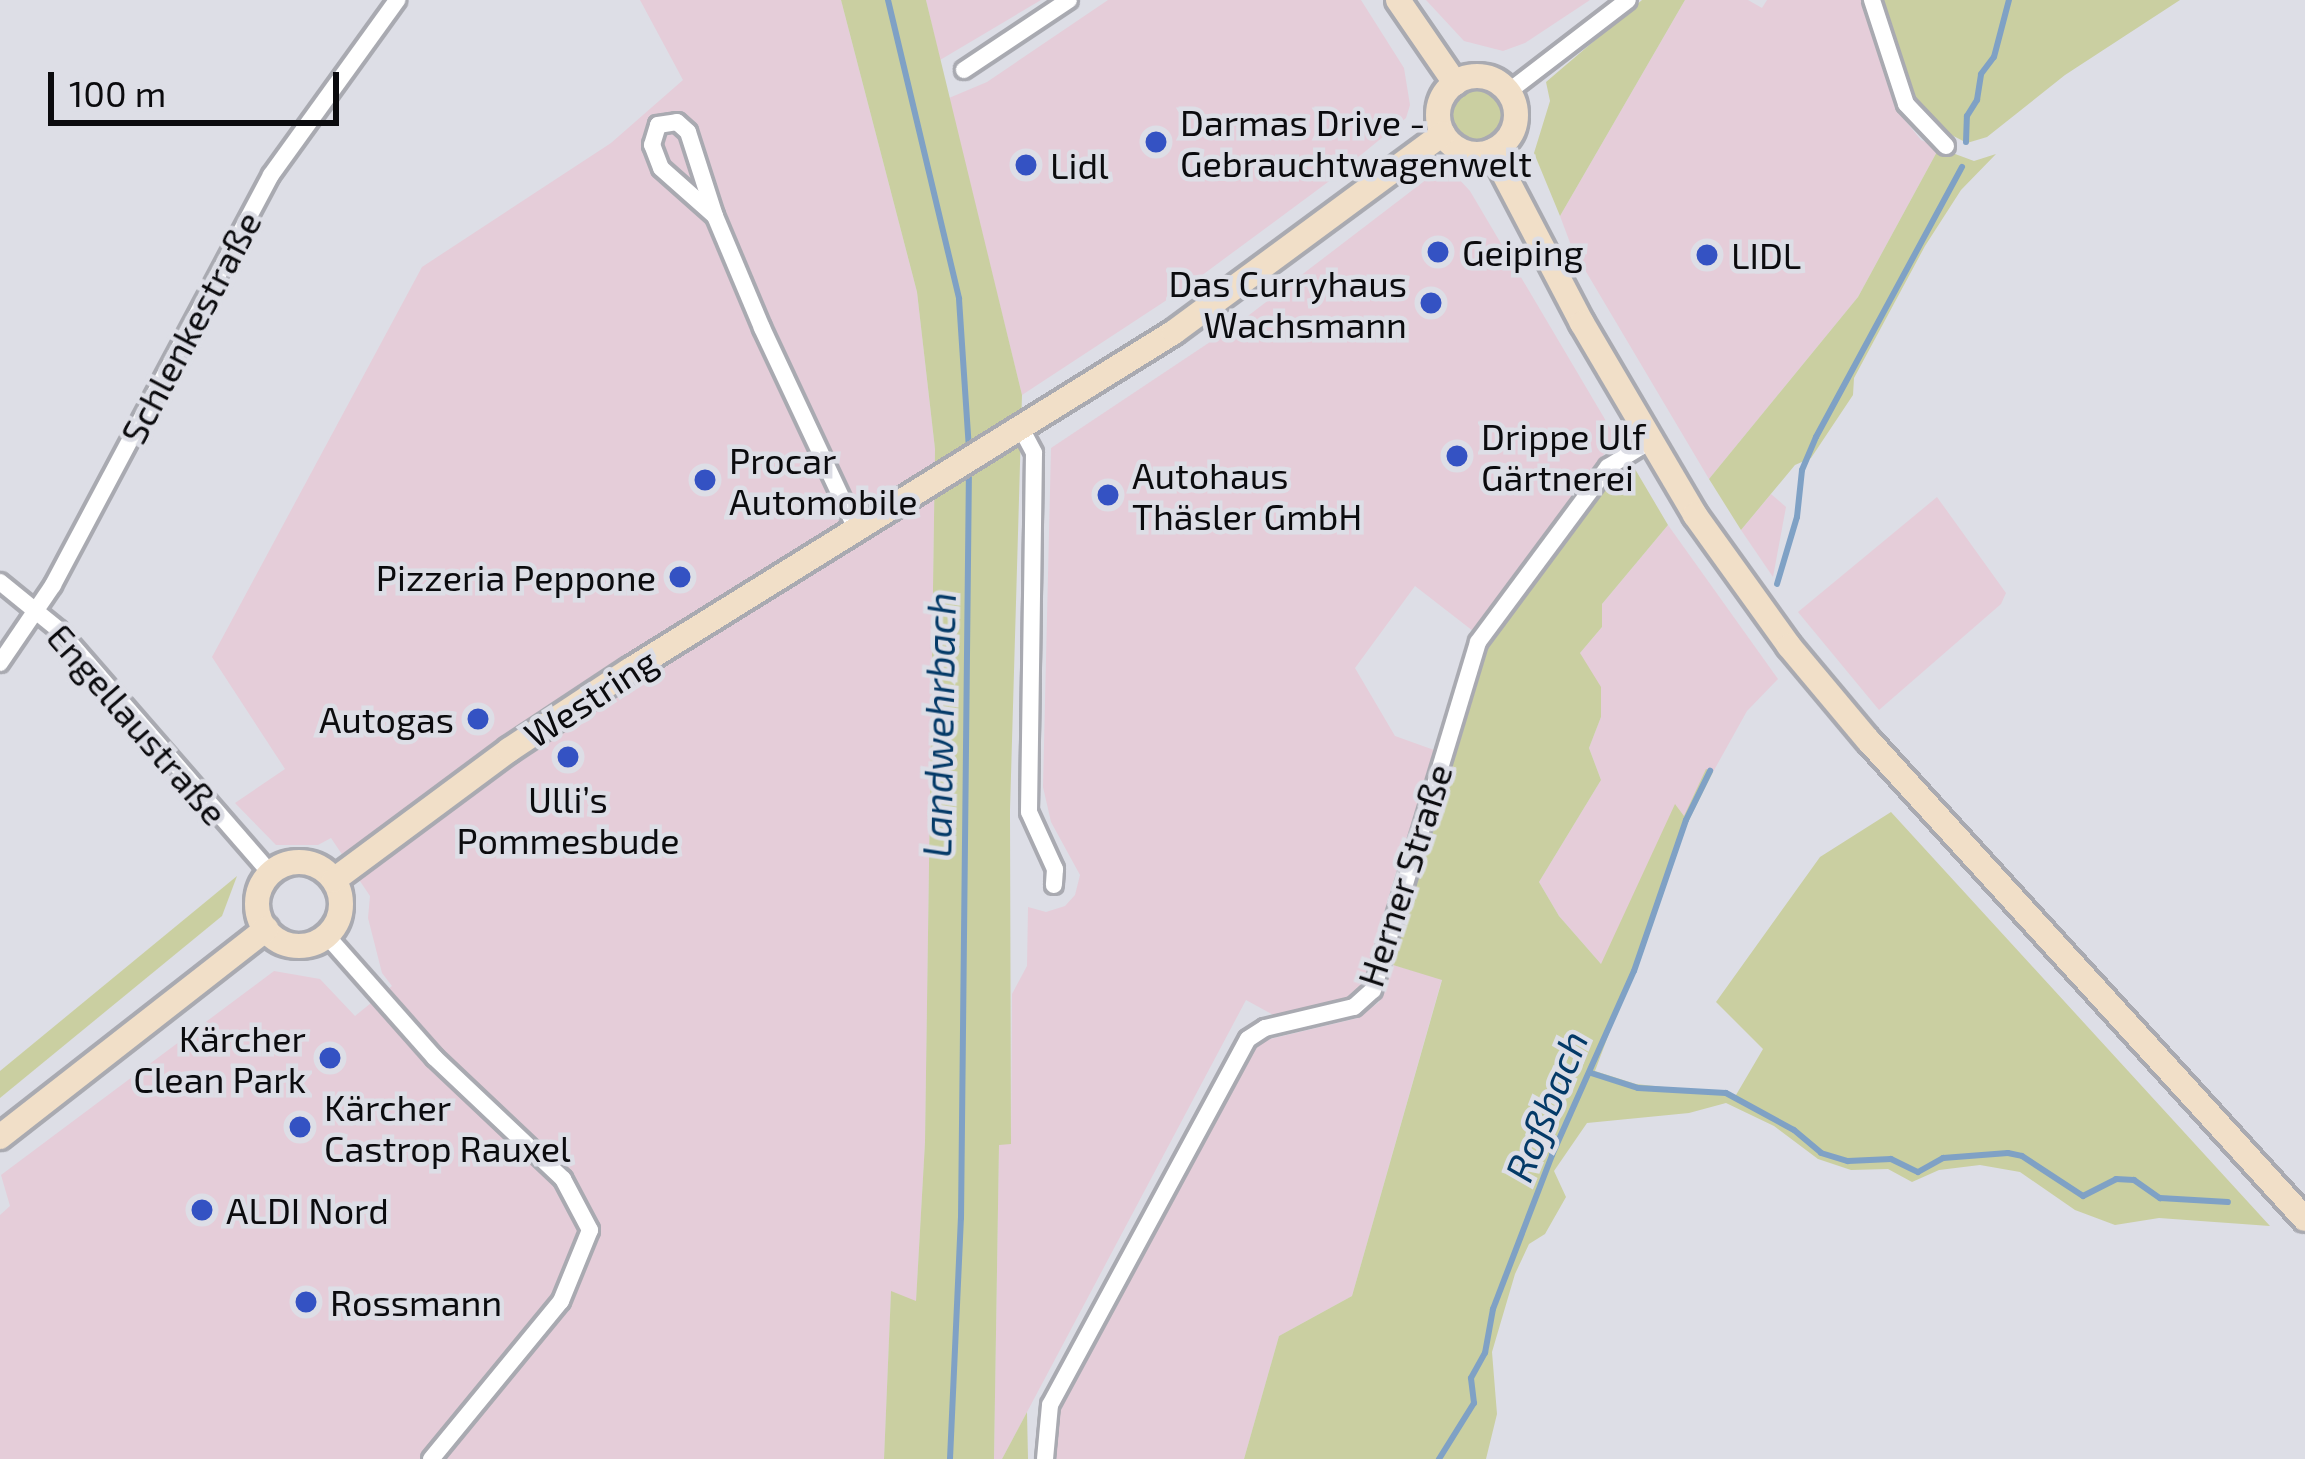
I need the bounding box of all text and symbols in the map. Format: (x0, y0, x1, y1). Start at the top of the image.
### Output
scale bar (54, 48, 345, 122)
text: 100 m (69, 71, 166, 114)
place label: Darmas Drive - Gebrauchtwagenwelt (1180, 99, 1532, 184)
marker: Darmas Drive - Gebrauchtwagenwelt (1143, 129, 1169, 155)
place label: Lidl (1050, 143, 1109, 187)
marker: Lidl (1013, 152, 1039, 178)
street label: Schlenkestraße (111, 204, 269, 450)
place label: Geiping (1462, 230, 1584, 274)
place label: LIDL (1731, 233, 1801, 277)
marker: Geiping (1425, 239, 1451, 265)
marker: LIDL (1694, 242, 1720, 268)
place label: Das Curryhaus Wachsmann (1169, 260, 1407, 345)
marker: Das Curryhaus Wachsmann (1418, 290, 1444, 316)
place label: Drippe Ulf Gärtnerei (1481, 413, 1646, 498)
place label: Procar Automobile (729, 437, 918, 522)
marker: Drippe Ulf Gärtnerei (1444, 443, 1470, 469)
place label: Autohaus Thäsler GmbH (1132, 452, 1363, 537)
marker: Procar Automobile (692, 467, 718, 493)
marker: Autohaus Thäsler GmbH (1095, 482, 1121, 508)
place label: Pizzeria Peppone (376, 555, 656, 599)
marker: Pizzeria Peppone (667, 564, 693, 590)
water label: Landwehrbach (913, 592, 965, 858)
street label: Engellaustraße (39, 615, 237, 833)
street label: Westring (516, 638, 664, 756)
place label: Autogas (319, 697, 454, 741)
marker: Autogas (465, 706, 491, 732)
marker: Ulli’s Pommesbude (555, 744, 581, 770)
street label: Herner Straße (1348, 758, 1460, 992)
place label: Ulli’s Pommesbude (456, 776, 680, 861)
place label: Kärcher Clean Park (133, 1015, 306, 1100)
water label: Roßbach (1495, 1024, 1597, 1188)
marker: Kärcher Clean Park (317, 1045, 343, 1071)
place label: Kärcher Castrop Rauxel (324, 1084, 571, 1169)
marker: Kärcher Castrop Rauxel (287, 1114, 313, 1140)
place label: ALDI Nord (226, 1188, 389, 1232)
marker: ALDI Nord (189, 1197, 215, 1223)
place label: Rossmann (330, 1280, 502, 1324)
marker: Rossmann (293, 1289, 319, 1315)

